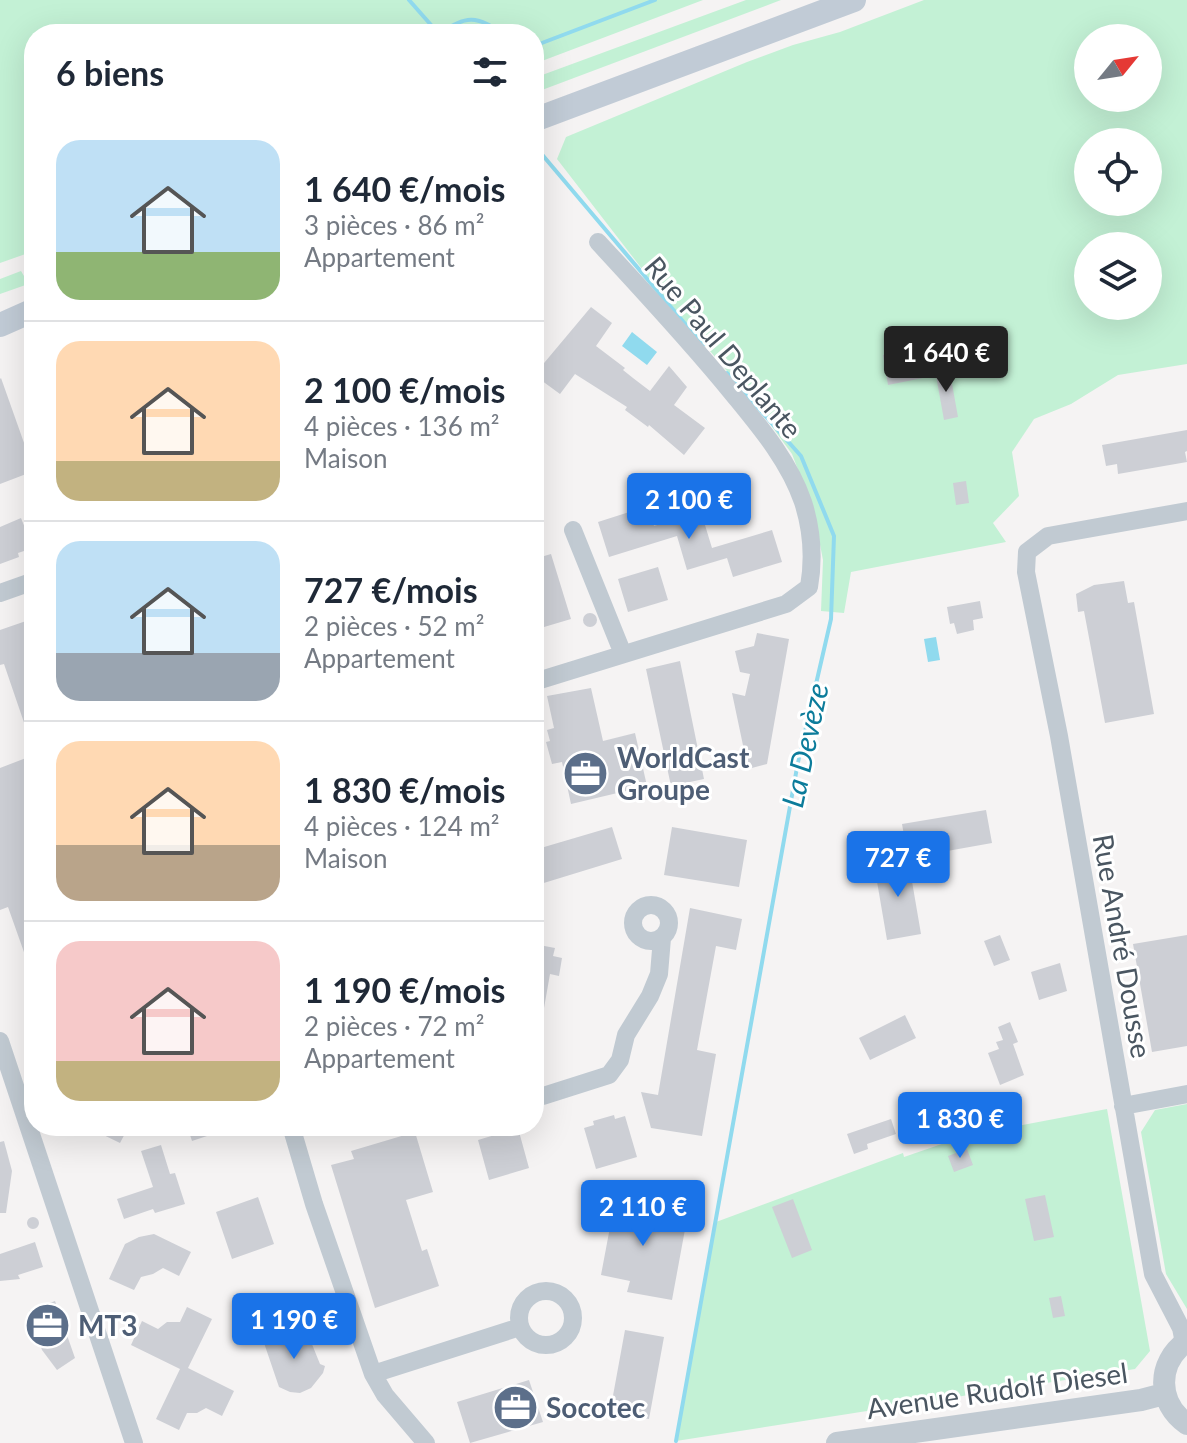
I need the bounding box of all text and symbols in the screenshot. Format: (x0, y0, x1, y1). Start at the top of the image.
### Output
north arrow (1074, 24, 1162, 112)
map controls (1074, 24, 1162, 320)
icon: filters (468, 50, 512, 94)
text: 6 biens (56, 52, 164, 93)
button: locate (1074, 128, 1162, 216)
text: 1 640 €/mois (304, 168, 506, 209)
icon: home (120, 172, 216, 268)
text: 3 pièces · 86 m² (304, 209, 484, 241)
button: layers (1074, 232, 1162, 320)
text: Appartement (304, 241, 455, 273)
street label: Rue Paul Deplante (638, 249, 810, 445)
pin: 1 640 € (872, 326, 1020, 394)
text: 1 640 € (902, 336, 990, 368)
text: 2 100 €/mois (304, 369, 506, 410)
icon: home (120, 373, 216, 469)
text: 4 pièces · 136 m² (304, 410, 499, 442)
text: Maison (304, 442, 387, 474)
pin: 2 100 € (615, 473, 763, 541)
text: 2 100 € (645, 483, 733, 515)
text: 727 €/mois (304, 569, 478, 610)
icon: home (120, 573, 216, 669)
text: 2 pièces · 52 m² (304, 610, 484, 642)
text: Appartement (304, 642, 455, 674)
water label: La Devèze (773, 679, 835, 811)
place label: WorldCast Groupe (617, 740, 750, 806)
office icon: WorldCast Groupe (562, 749, 610, 797)
text: 1 830 €/mois (304, 769, 506, 810)
icon: home (120, 773, 216, 869)
text: 4 pièces · 124 m² (304, 810, 499, 842)
pin: 727 € (842, 831, 954, 899)
street label: Rue André Dousse (1087, 831, 1159, 1061)
text: 727 € (865, 841, 931, 873)
text: Maison (304, 842, 387, 874)
text: 1 190 €/mois (304, 969, 506, 1010)
icon: home (120, 973, 216, 1069)
text: 2 pièces · 72 m² (304, 1010, 484, 1042)
text: Appartement (304, 1042, 455, 1074)
pin: 1 830 € (886, 1092, 1034, 1160)
text: 1 830 € (916, 1102, 1004, 1134)
pin: 2 110 € (569, 1180, 717, 1248)
text: 2 110 € (599, 1190, 687, 1222)
pin: 1 190 € (220, 1293, 368, 1361)
office icon: MT3 (23, 1301, 71, 1349)
text: 1 190 € (250, 1303, 338, 1335)
place label: MT3 (78, 1308, 138, 1342)
street label: Avenue Rudolf Diesel (864, 1355, 1130, 1425)
office icon: Socotec (491, 1383, 539, 1431)
place label: Socotec (546, 1390, 646, 1424)

